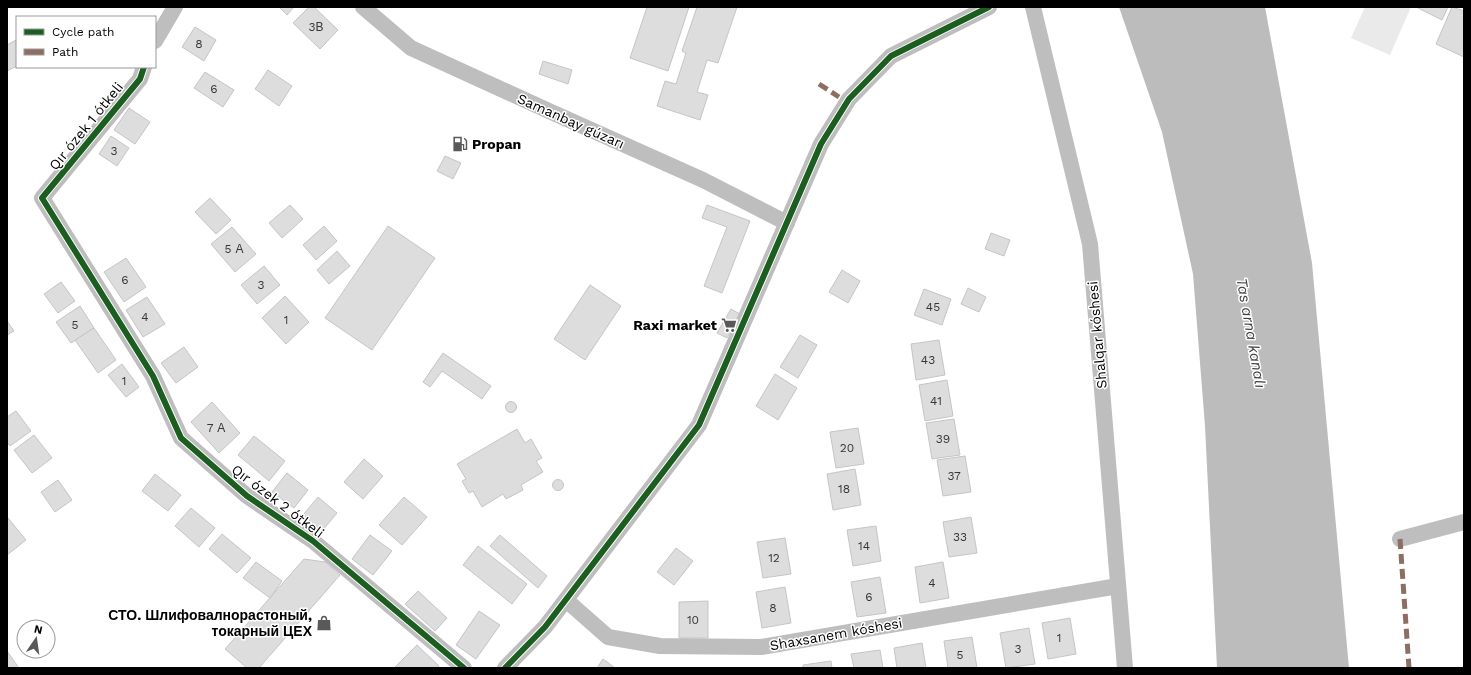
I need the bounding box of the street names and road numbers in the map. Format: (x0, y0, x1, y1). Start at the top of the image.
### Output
street label: Qır ózek 1 ótkeli (46, 79, 126, 173)
street label: Samanbay gúzarı (515, 90, 627, 152)
street label: Shalqar kóshesi (1084, 280, 1110, 390)
street label: Qır ózek 2 ótkeli (229, 461, 327, 541)
street label: Shaxsanem kóshesi (768, 614, 904, 654)

